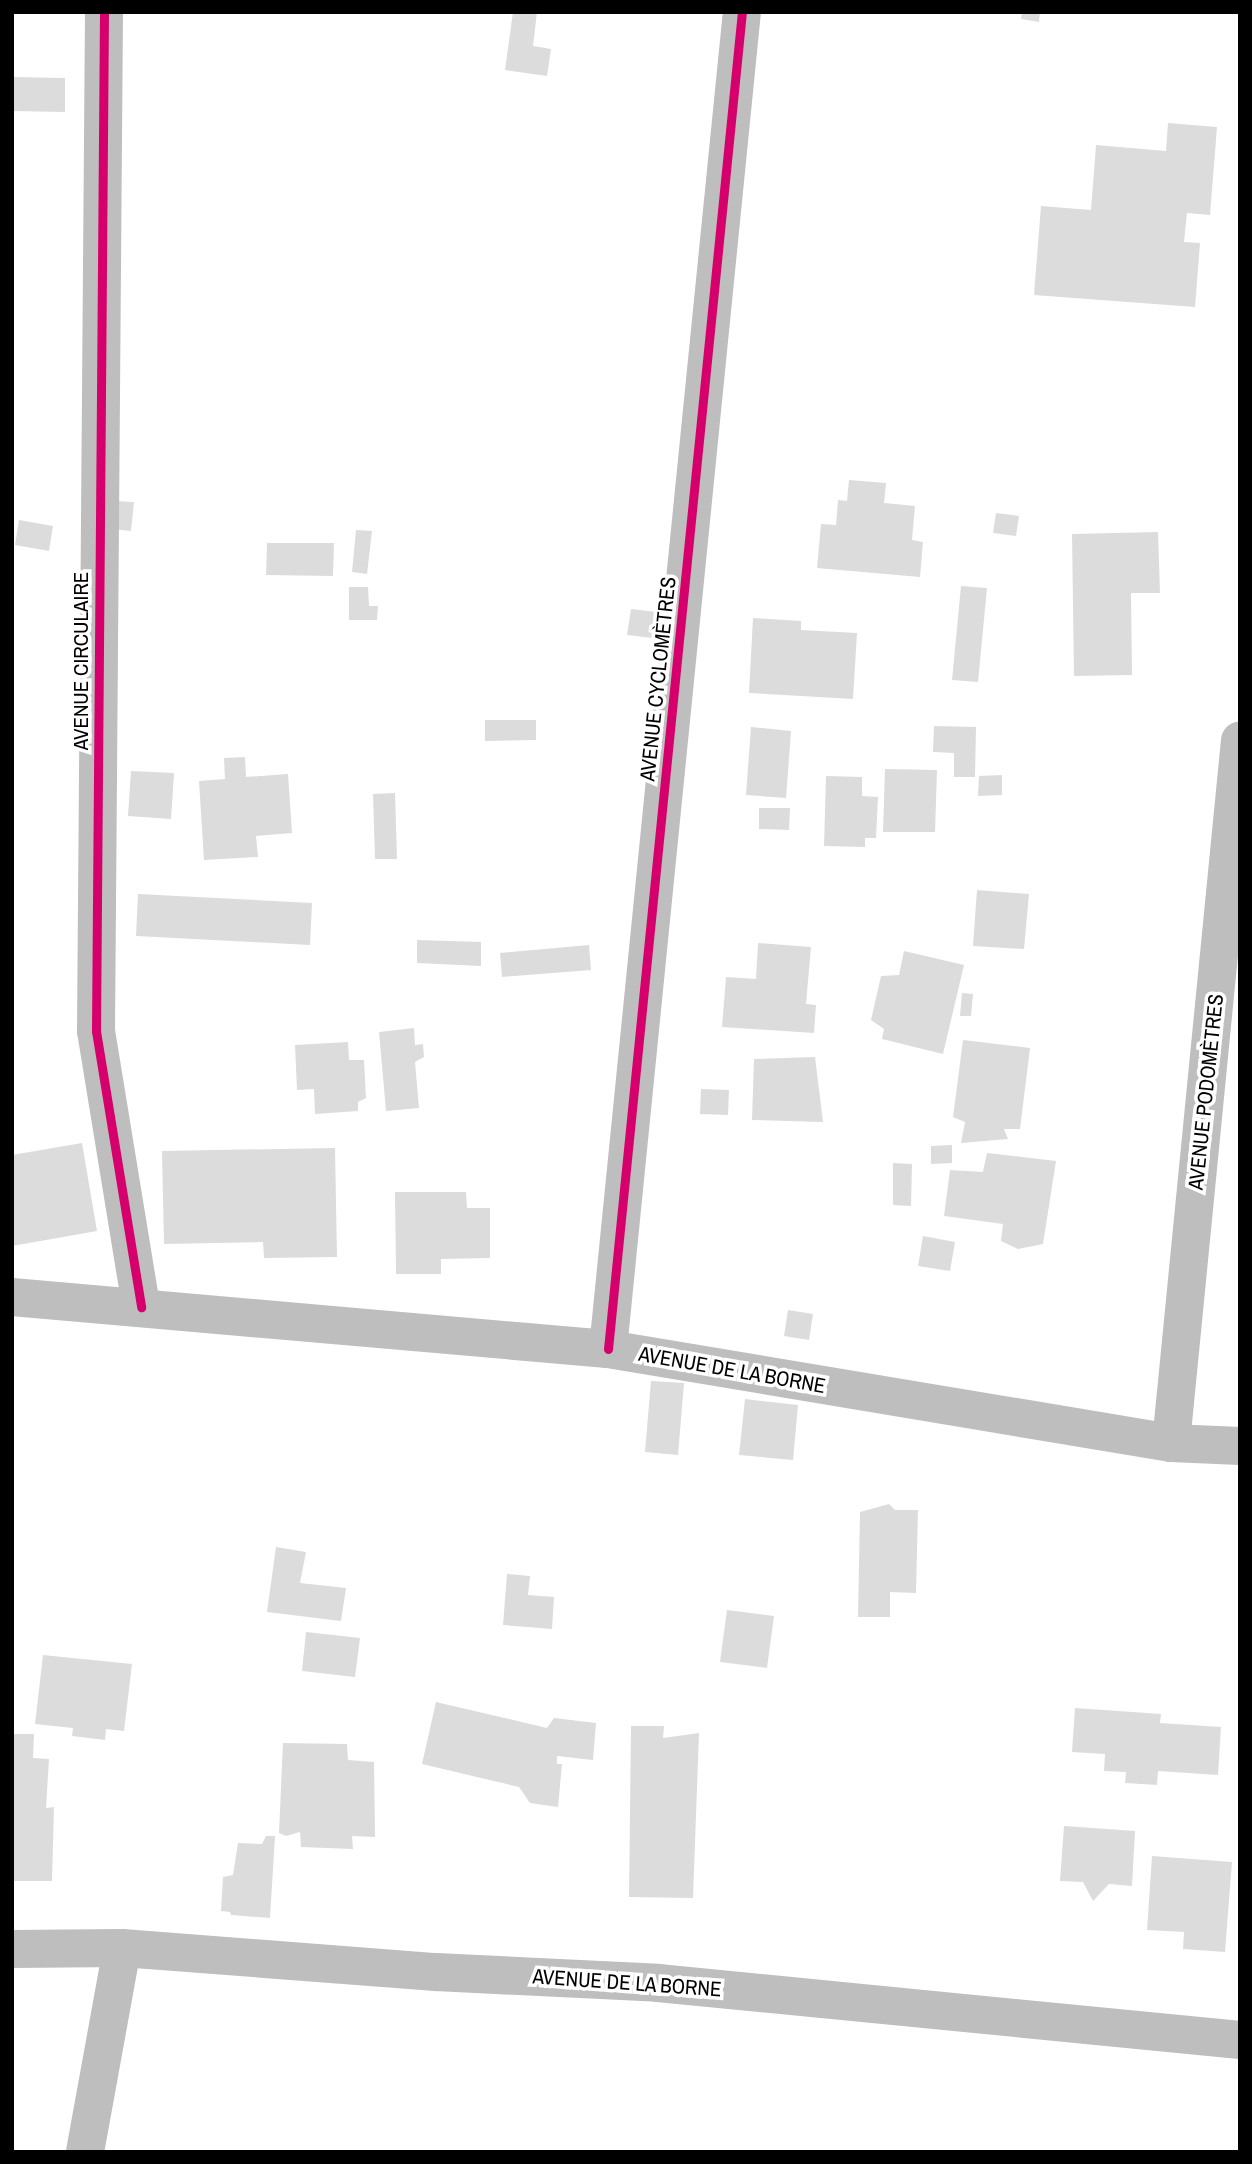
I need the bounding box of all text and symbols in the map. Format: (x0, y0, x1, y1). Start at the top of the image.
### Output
street label: AVENUE CIRCULAIRE (68, 572, 94, 750)
street label: AVENUE CYCLOMÈTRES (635, 576, 681, 782)
street label: AVENUE PODOMÈTRES (1183, 993, 1229, 1191)
street label: AVENUE DE LA BORNE (636, 1341, 828, 1399)
street label: AVENUE DE LA BORNE (531, 1964, 723, 2002)

